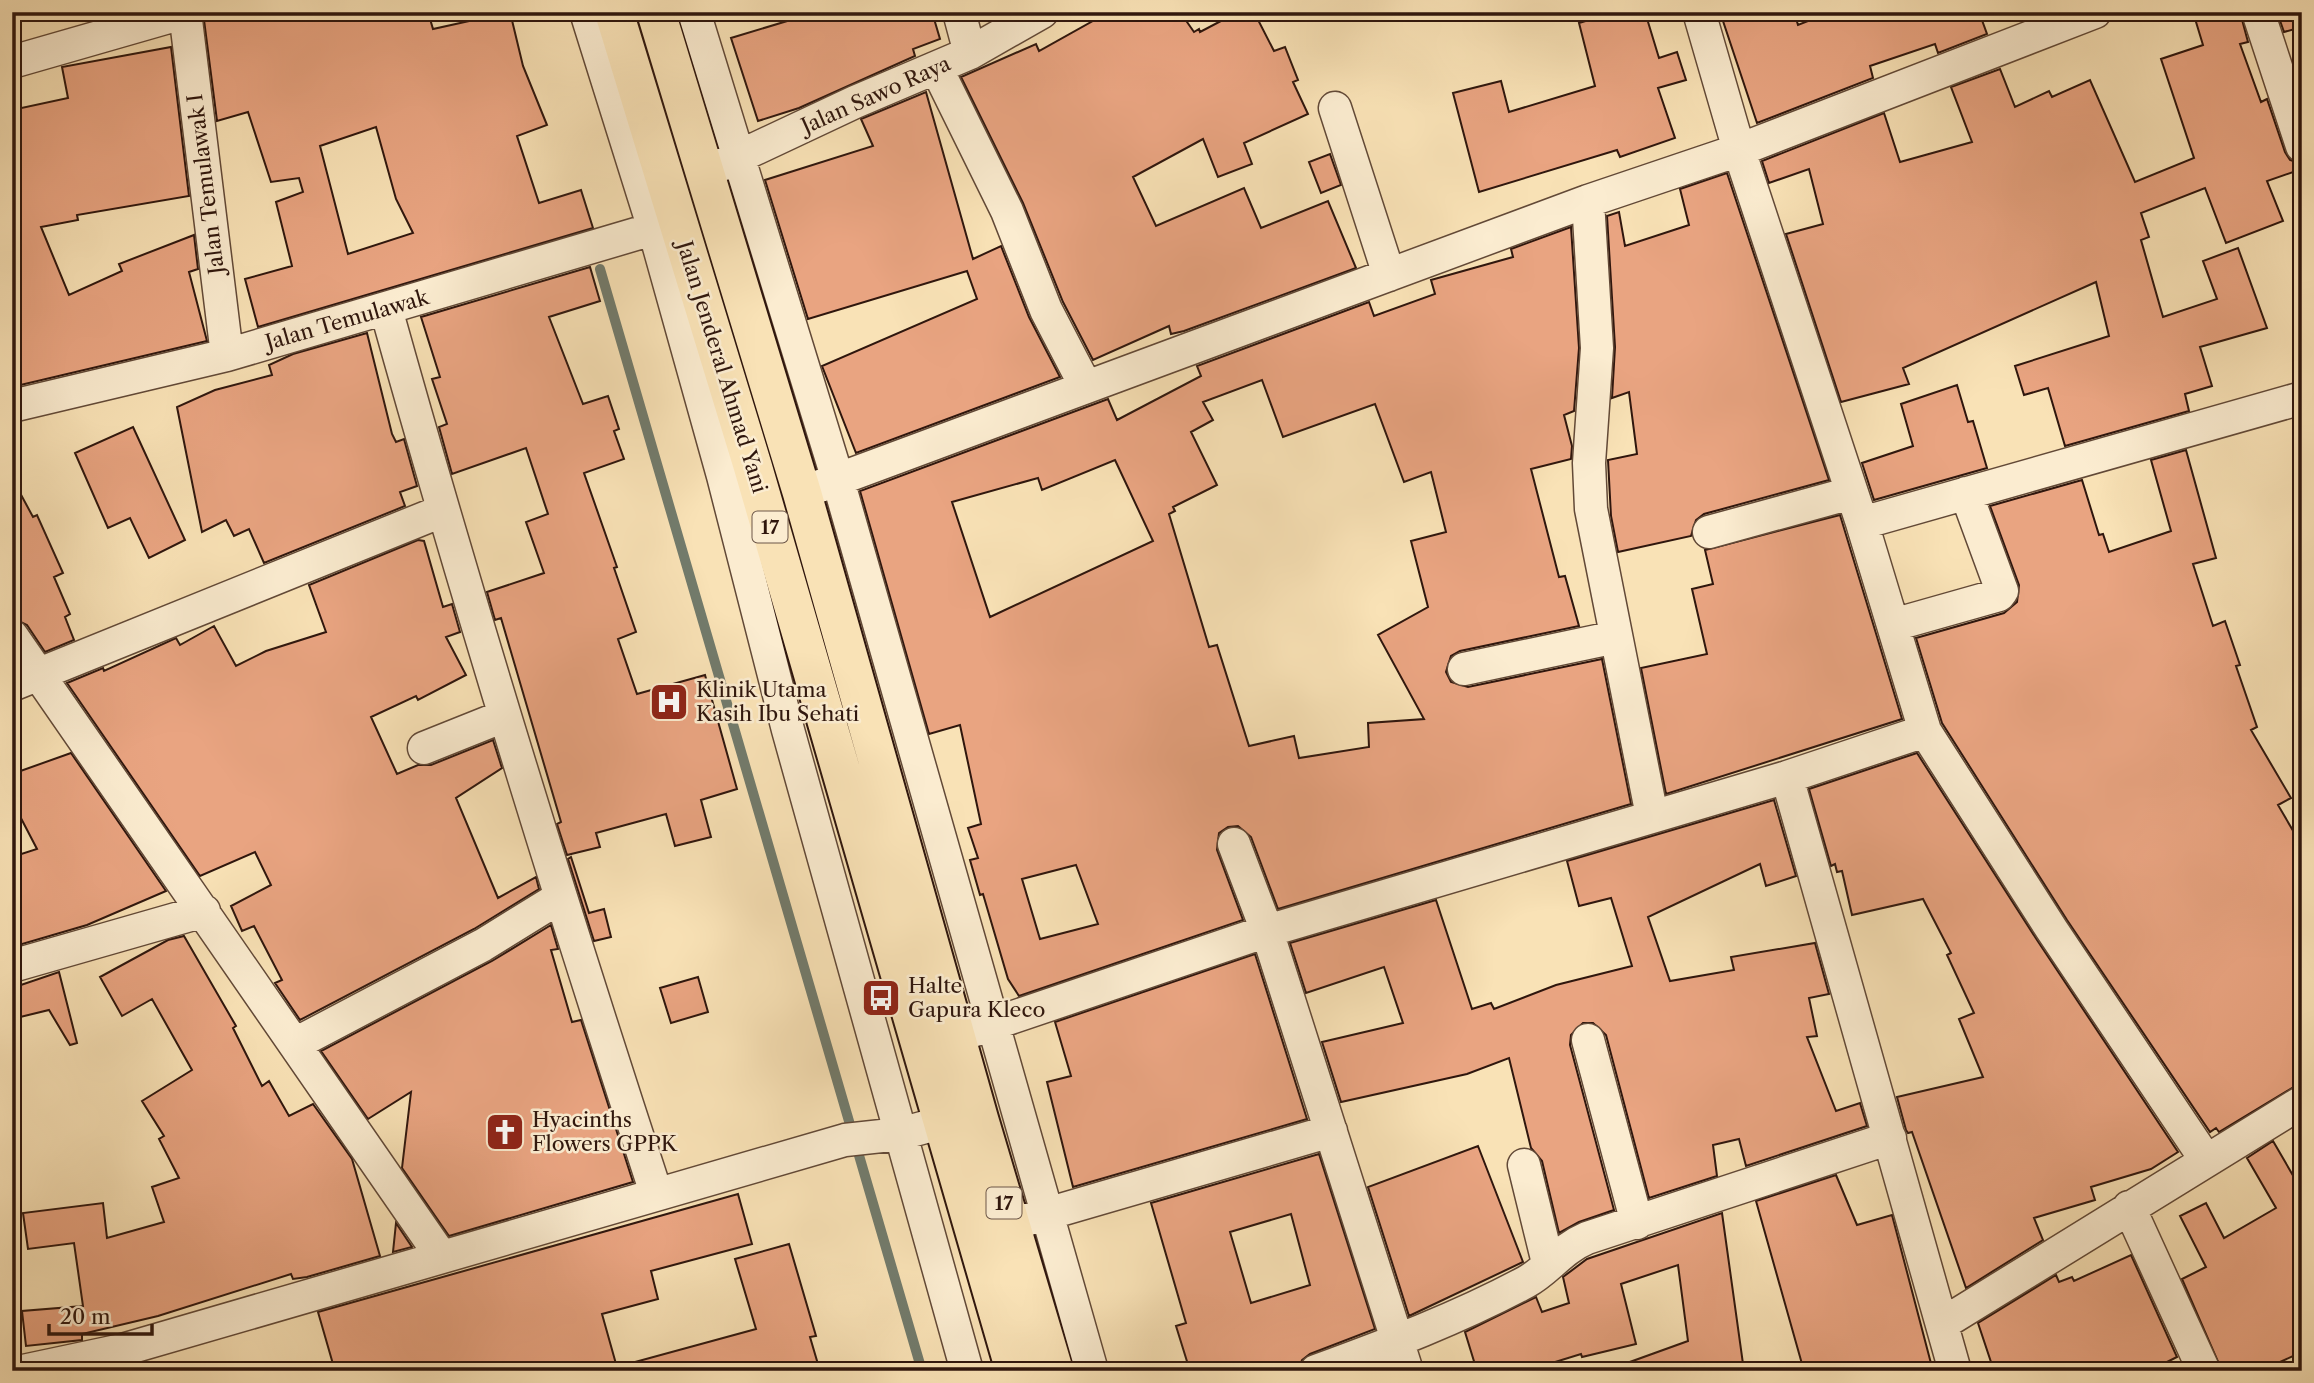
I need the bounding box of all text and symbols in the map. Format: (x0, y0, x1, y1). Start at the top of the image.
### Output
street label: Jalan Sawo Raya (795, 50, 955, 140)
street label: Jalan Temulawak I (182, 92, 229, 279)
street label: Jalan Jenderal Ahmad Yani (671, 235, 773, 496)
street label: Jalan Temulawak (260, 284, 432, 356)
road number: 17 (752, 512, 788, 542)
place label: Klinik Utama Kasih Ibu Sehati (696, 677, 859, 726)
hospital icon: Klinik Utama Kasih Ibu Sehati (648, 681, 690, 723)
place label: Halte Gapura Kleco (908, 973, 1045, 1022)
bus stop icon: Halte Gapura Kleco (860, 977, 902, 1019)
place label: Hyacinths Flowers GPPK (532, 1107, 678, 1156)
church icon: Hyacinths Flowers GPPK (484, 1111, 526, 1153)
road number: 17 (986, 1188, 1021, 1218)
scale bar (49, 1292, 152, 1336)
text: 20 m (60, 1304, 111, 1329)

